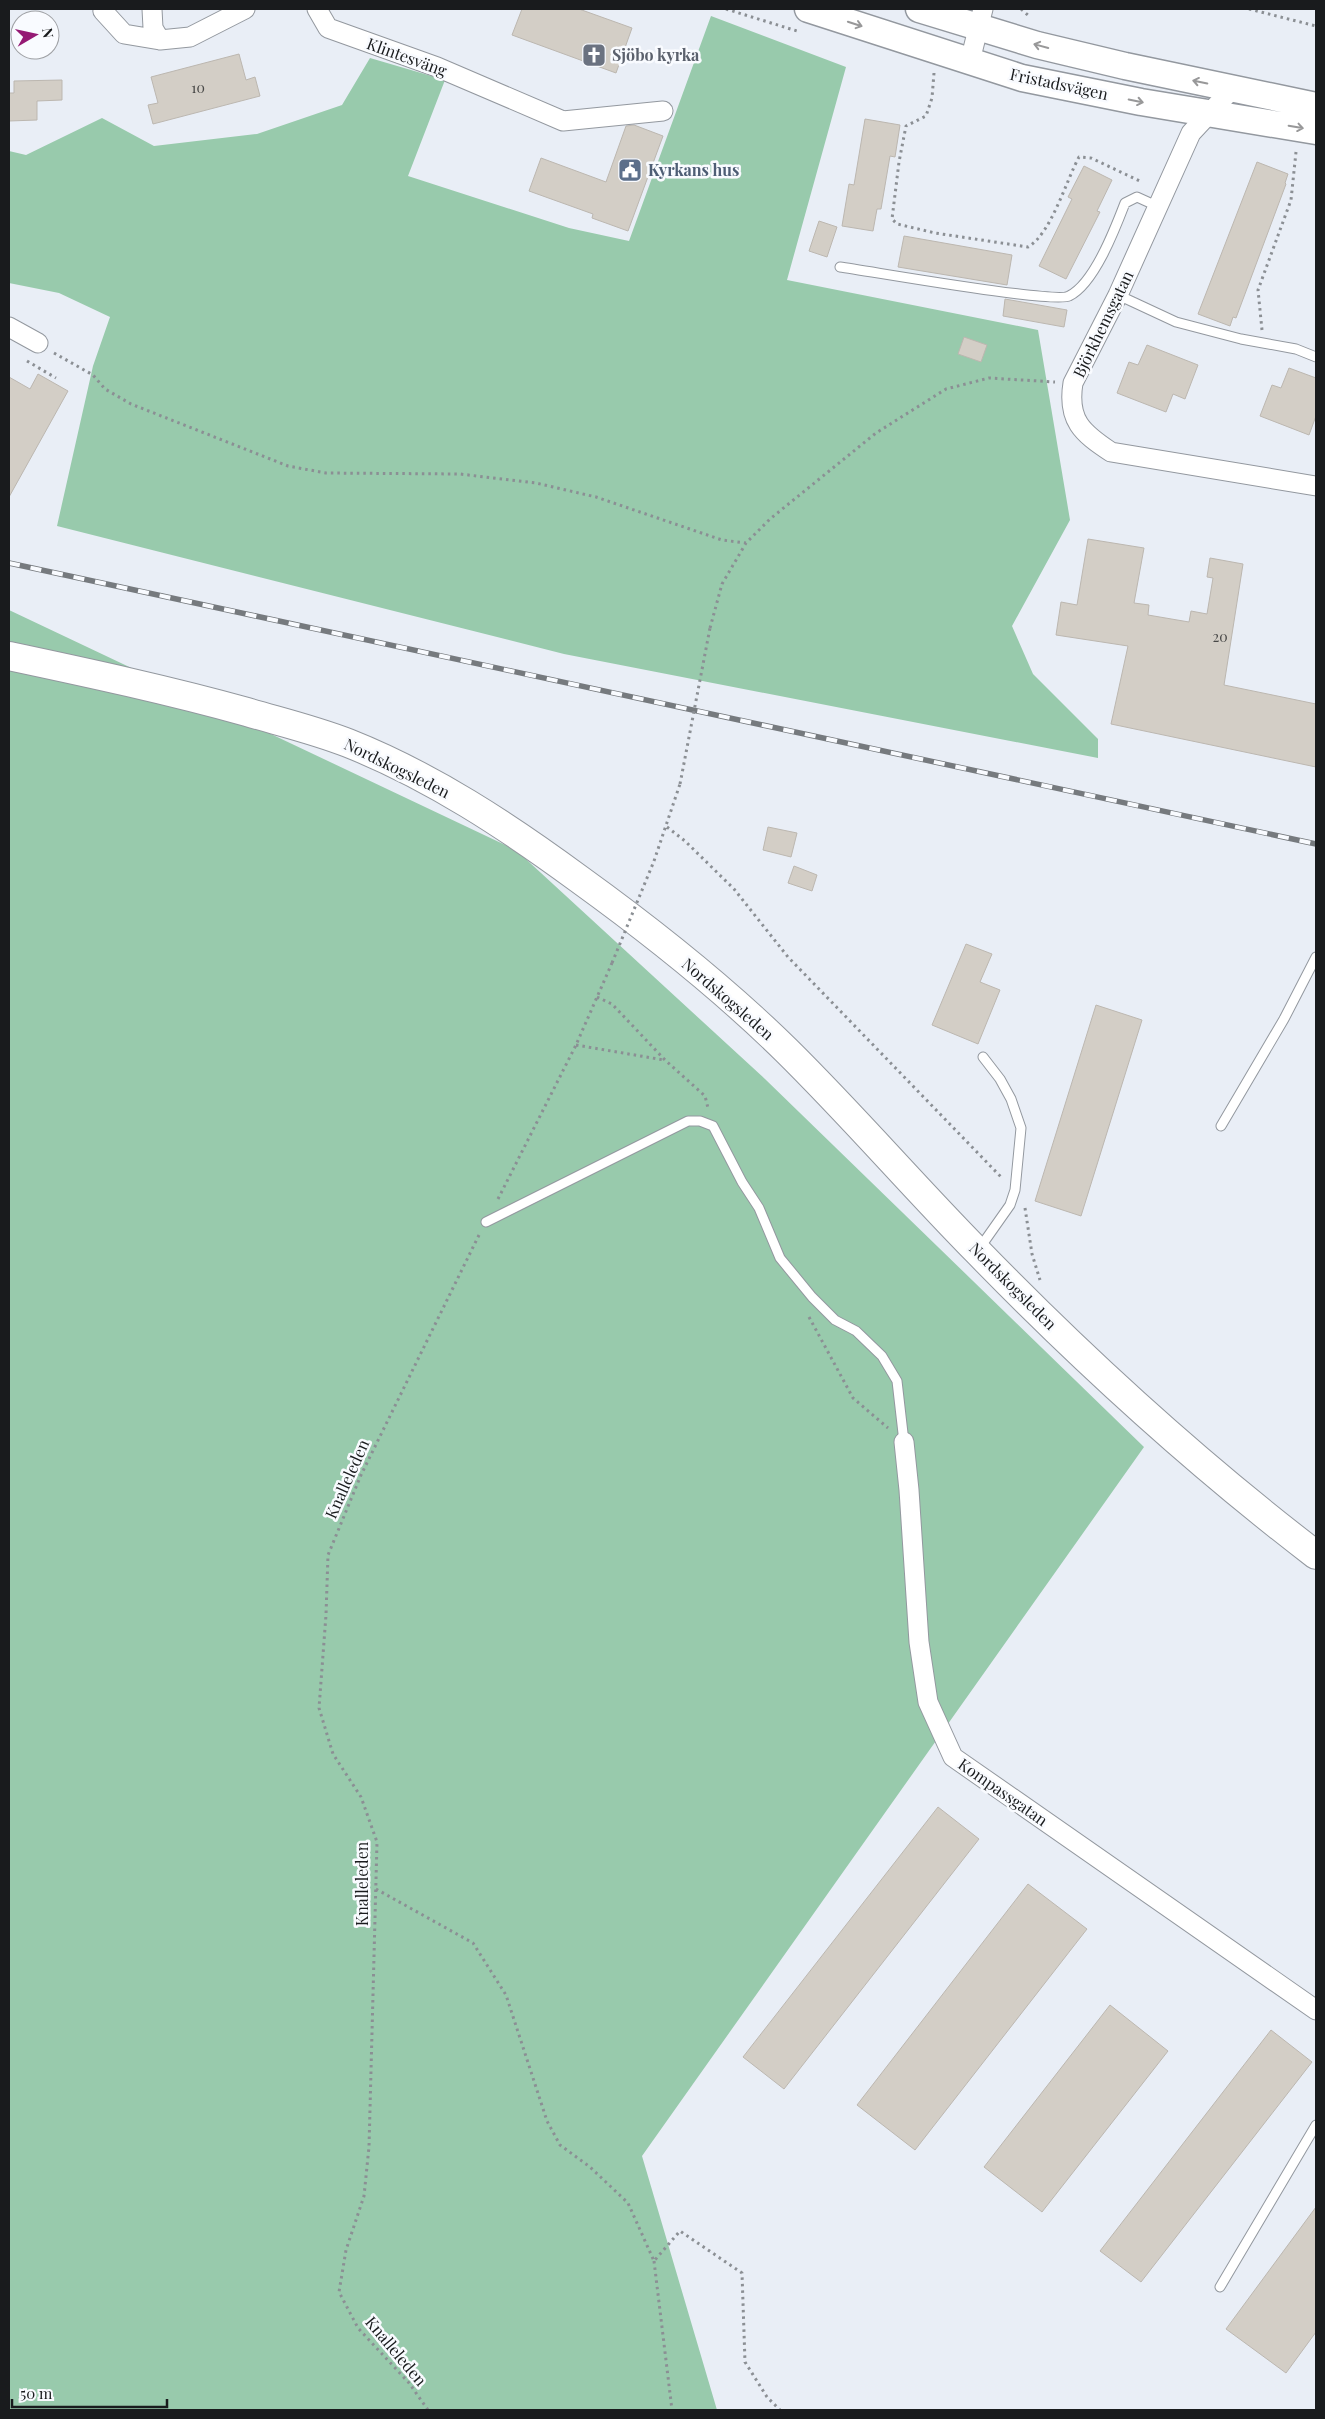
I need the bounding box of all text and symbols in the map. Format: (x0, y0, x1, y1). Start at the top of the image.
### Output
north arrow (10, 10, 60, 60)
one-way arrow (846, 19, 862, 29)
text: N (38, 26, 59, 39)
street label: Klintesväng (364, 32, 451, 81)
one-way arrow (1034, 41, 1050, 50)
church icon: Sjöbo kyrka (581, 42, 607, 68)
place label: Sjöbo kyrka (612, 44, 700, 65)
street label: Fristadsvägen (1008, 63, 1111, 104)
one-way arrow (1192, 77, 1208, 87)
house number: 10 (191, 78, 205, 97)
one-way arrow (1127, 97, 1143, 106)
one-way arrow (1288, 123, 1304, 133)
public building icon: Kyrkans hus (617, 157, 643, 183)
place label: Kyrkans hus (648, 159, 739, 180)
street label: Björkhemsgatan (1068, 266, 1138, 381)
house number: 20 (1212, 627, 1228, 646)
street label: Nordskogsleden (341, 733, 454, 802)
street label: Nordskogsleden (678, 953, 779, 1045)
street label: Nordskogsleden (965, 1238, 1062, 1334)
street label: Knalleleden (320, 1436, 374, 1522)
street label: Kompassgatan (954, 1753, 1052, 1830)
street label: Knalleleden (351, 1841, 372, 1926)
street label: Knalleleden (361, 2312, 432, 2390)
scale bar (12, 2376, 168, 2408)
text: 50 m (20, 2383, 53, 2403)

